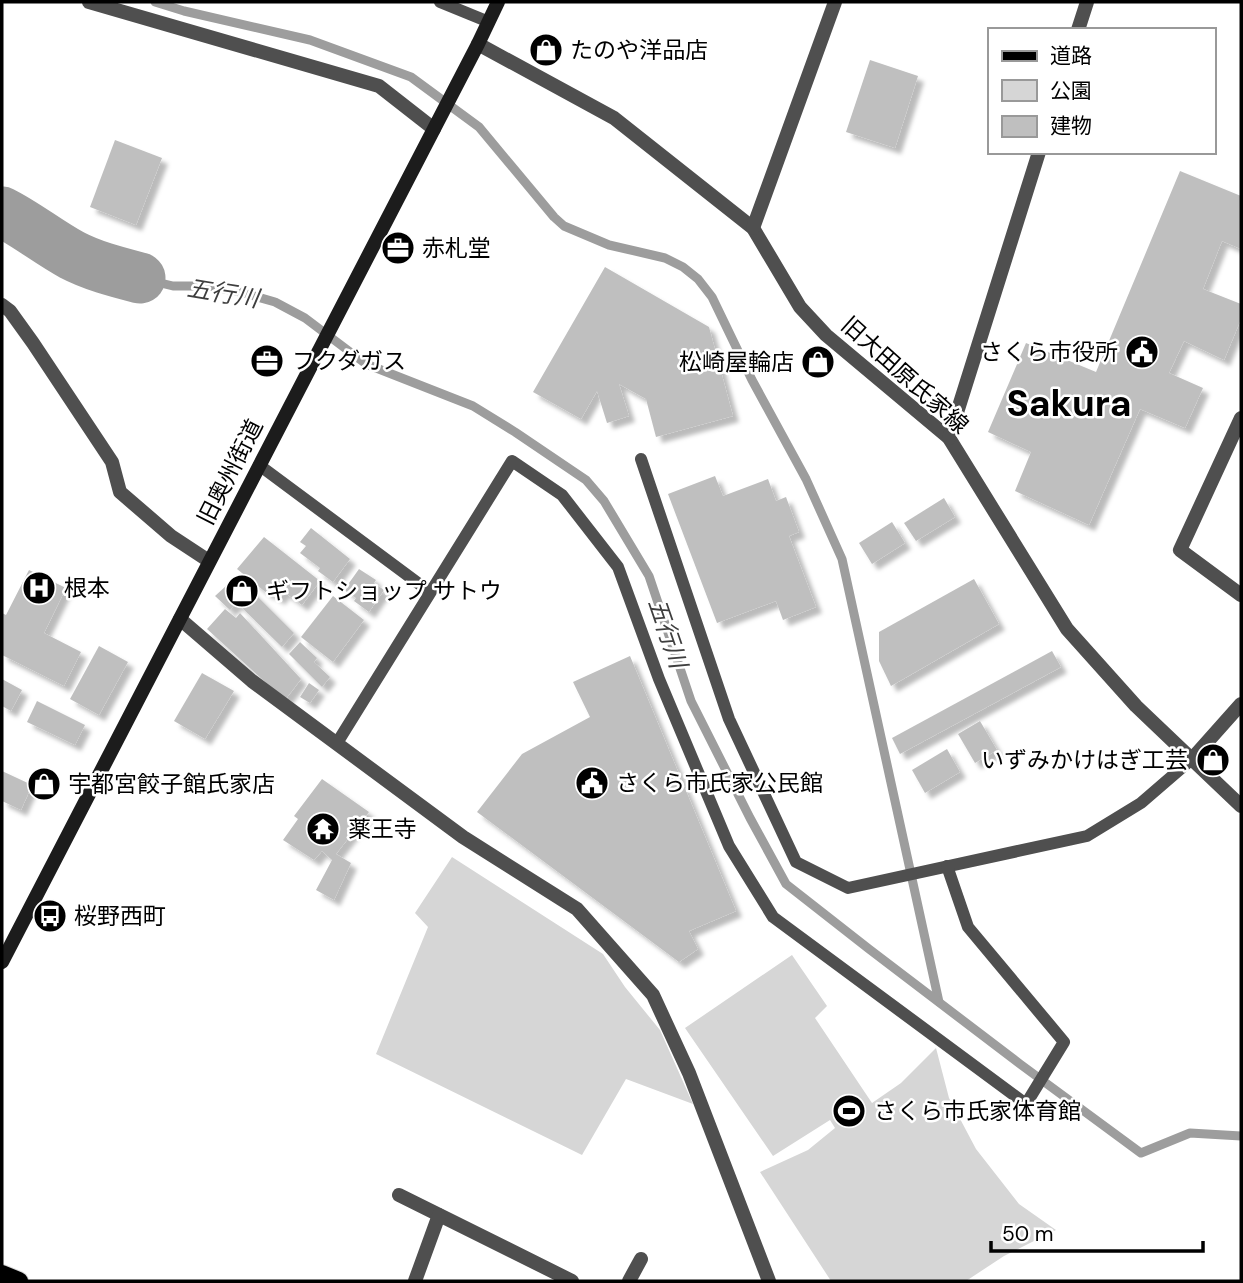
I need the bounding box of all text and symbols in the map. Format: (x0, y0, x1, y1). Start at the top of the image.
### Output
legend (988, 28, 1215, 154)
shop icon: たのや洋品店 (527, 31, 565, 69)
place label: たのや洋品店 (570, 35, 708, 65)
text: 道路 (1050, 42, 1092, 70)
text: 公園 (1050, 77, 1092, 105)
text: 建物 (1050, 112, 1092, 140)
office icon: 赤札堂 (379, 229, 417, 267)
place label: 赤札堂 (422, 233, 491, 263)
water label: 五行川 (185, 272, 264, 314)
street label: 旧大田原氏家線 (835, 310, 975, 440)
public building icon: さくら市役所 (1123, 333, 1161, 371)
place label: さくら市役所 (980, 337, 1118, 367)
office icon: フクダガス (248, 342, 286, 380)
shop icon: 松崎屋輪店 (799, 343, 837, 381)
place label: フクダガス (292, 346, 406, 376)
place label: 松崎屋輪店 (679, 347, 794, 377)
district label: Sakura (1006, 379, 1132, 427)
street label: 旧奥州街道 (191, 414, 269, 530)
hospital icon: 根本 (20, 569, 58, 607)
shop icon: ギフトショップ サトウ (223, 572, 261, 610)
place label: 根本 (64, 573, 110, 603)
place label: ギフトショップ サトウ (266, 576, 502, 606)
water label: 五行川 (642, 594, 695, 675)
shop icon: いずみかけはぎ工芸 (1194, 741, 1232, 779)
place label: いずみかけはぎ工芸 (981, 745, 1188, 775)
public building icon: さくら市氏家公民館 (573, 764, 611, 802)
shop icon: 宇都宮餃子館氏家店 (25, 765, 63, 803)
place label: さくら市氏家公民館 (616, 768, 823, 798)
place label: 宇都宮餃子館氏家店 (68, 769, 275, 799)
temple icon: 薬王寺 (304, 810, 342, 848)
place label: 薬王寺 (348, 814, 417, 844)
bus stop icon: 桜野西町 (31, 897, 69, 935)
place label: 桜野西町 (74, 901, 166, 931)
sports icon: さくら市氏家体育館 (830, 1092, 868, 1130)
place label: さくら市氏家体育館 (874, 1096, 1081, 1126)
scale bar (991, 1210, 1203, 1254)
text: 50 m (1002, 1220, 1053, 1248)

